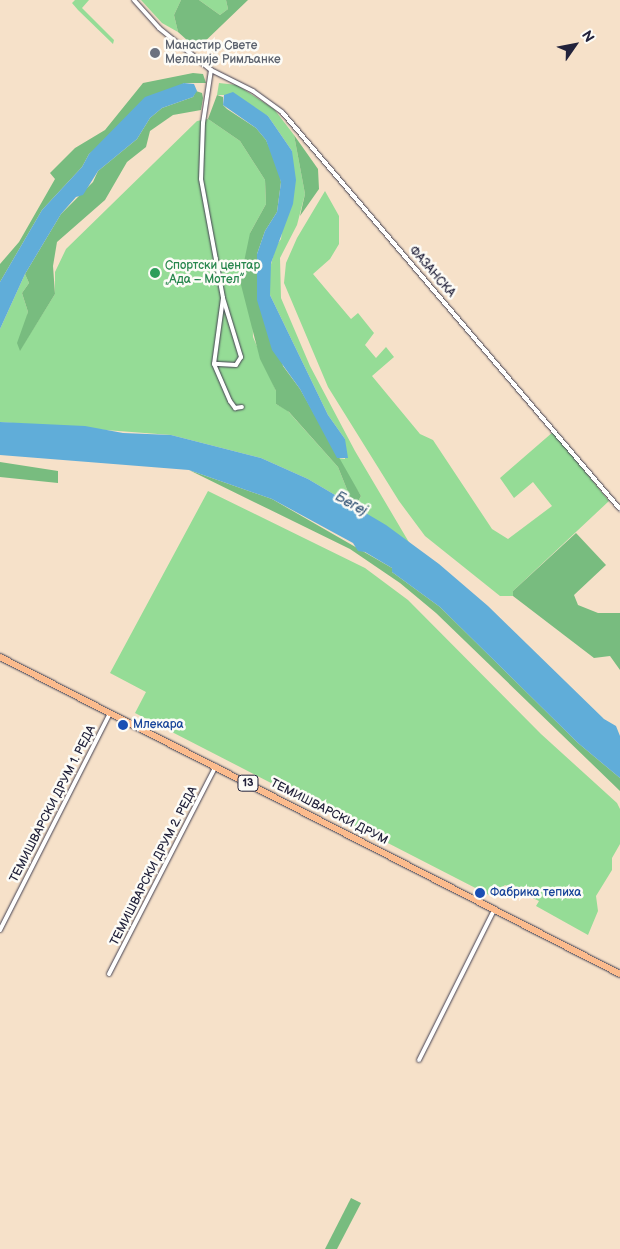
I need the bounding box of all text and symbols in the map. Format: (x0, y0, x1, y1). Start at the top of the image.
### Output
north arrow (550, 20, 600, 70)
text: N (578, 28, 598, 46)
place label: Манастир Свете Меланије Римљанке (165, 39, 281, 67)
marker: Манастир Свете Меланије Римљанке (149, 47, 161, 59)
street label: ФАЗАНСКА (406, 244, 458, 300)
place label: Спортски центар „Ада – Мотел” (165, 259, 260, 287)
marker: Спортски центар „Ада – Мотел” (149, 267, 161, 279)
water label: Бегеј (332, 489, 370, 519)
place label: Млекара (133, 718, 184, 732)
marker: Млекара (117, 719, 129, 731)
street label: ТЕМИШВАРСКИ ДРУМ 1. РЕДА (7, 723, 99, 885)
road number: 13 (237, 774, 259, 791)
street label: ТЕМИШВАРСКИ ДРУМ (268, 776, 390, 848)
street label: ТЕМИШВАРСКИ ДРУМ 2. РЕДА (107, 784, 201, 948)
place label: Фабрика тепиха (490, 886, 581, 900)
marker: Фабрика тепиха (474, 887, 486, 899)

